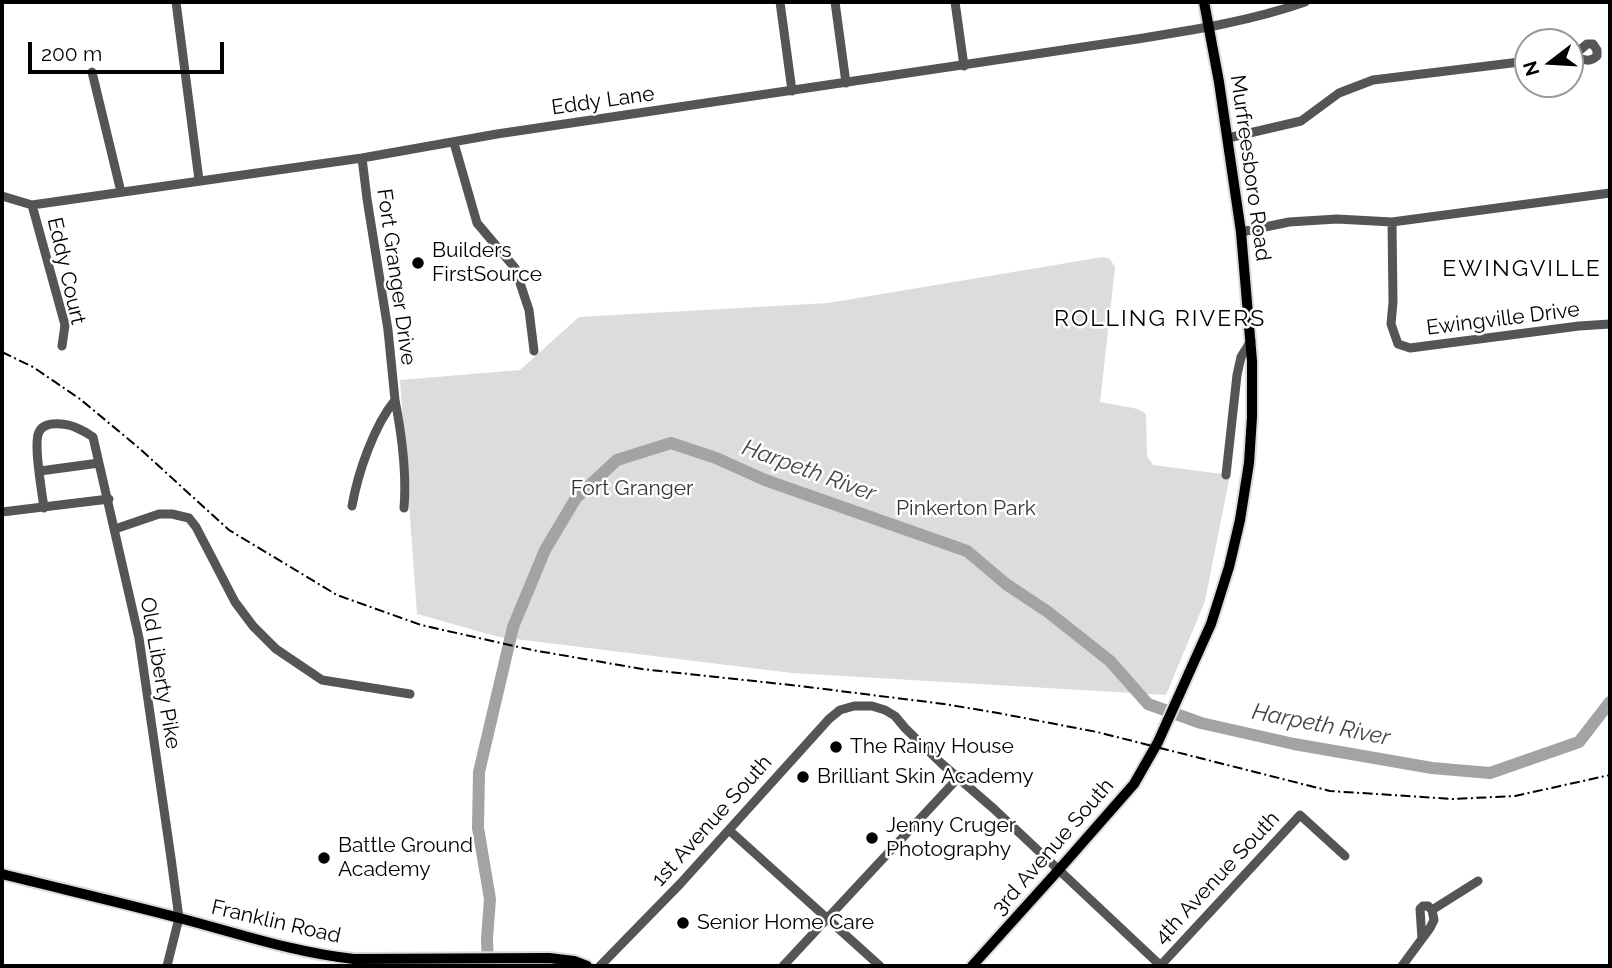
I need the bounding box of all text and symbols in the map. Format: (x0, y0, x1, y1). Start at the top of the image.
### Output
scale bar (32, 28, 228, 72)
north arrow (1514, 28, 1584, 98)
text: 200 m (41, 41, 102, 66)
text: N (1518, 58, 1543, 79)
street label: Murfreesboro Road (1224, 73, 1276, 263)
street label: Eddy Lane (550, 81, 656, 121)
street label: Fort Granger Drive (371, 187, 421, 367)
street label: Eddy Court (41, 215, 91, 327)
place label: Builders FirstSource (432, 238, 542, 288)
marker: Builders FirstSource (410, 255, 426, 271)
district label: EWINGVILLE (1443, 255, 1601, 283)
street label: Ewingville Drive (1425, 297, 1581, 341)
district label: ROLLING RIVERS (1056, 305, 1264, 333)
water label: Harpeth River (738, 434, 880, 508)
park label: Fort Granger (571, 476, 693, 502)
park label: Pinkerton Park (896, 496, 1036, 522)
street label: Old Liberty Pike (134, 595, 186, 751)
water label: Harpeth River (1250, 698, 1392, 752)
place label: The Rainy House (850, 734, 1014, 760)
marker: The Rainy House (828, 739, 844, 755)
street label: 1st Avenue South (647, 750, 777, 892)
place label: Brilliant Skin Academy (817, 764, 1034, 790)
marker: Brilliant Skin Academy (795, 769, 811, 785)
street label: 3rd Avenue South (987, 774, 1119, 920)
street label: 4th Avenue South (1149, 806, 1285, 950)
place label: Jenny Cruger Photography (886, 813, 1016, 863)
marker: Jenny Cruger Photography (864, 830, 880, 846)
place label: Battle Ground Academy (338, 833, 473, 883)
marker: Battle Ground Academy (316, 850, 332, 866)
street label: Franklin Road (209, 895, 343, 949)
place label: Senior Home Care (697, 910, 874, 936)
marker: Senior Home Care (675, 915, 691, 931)

